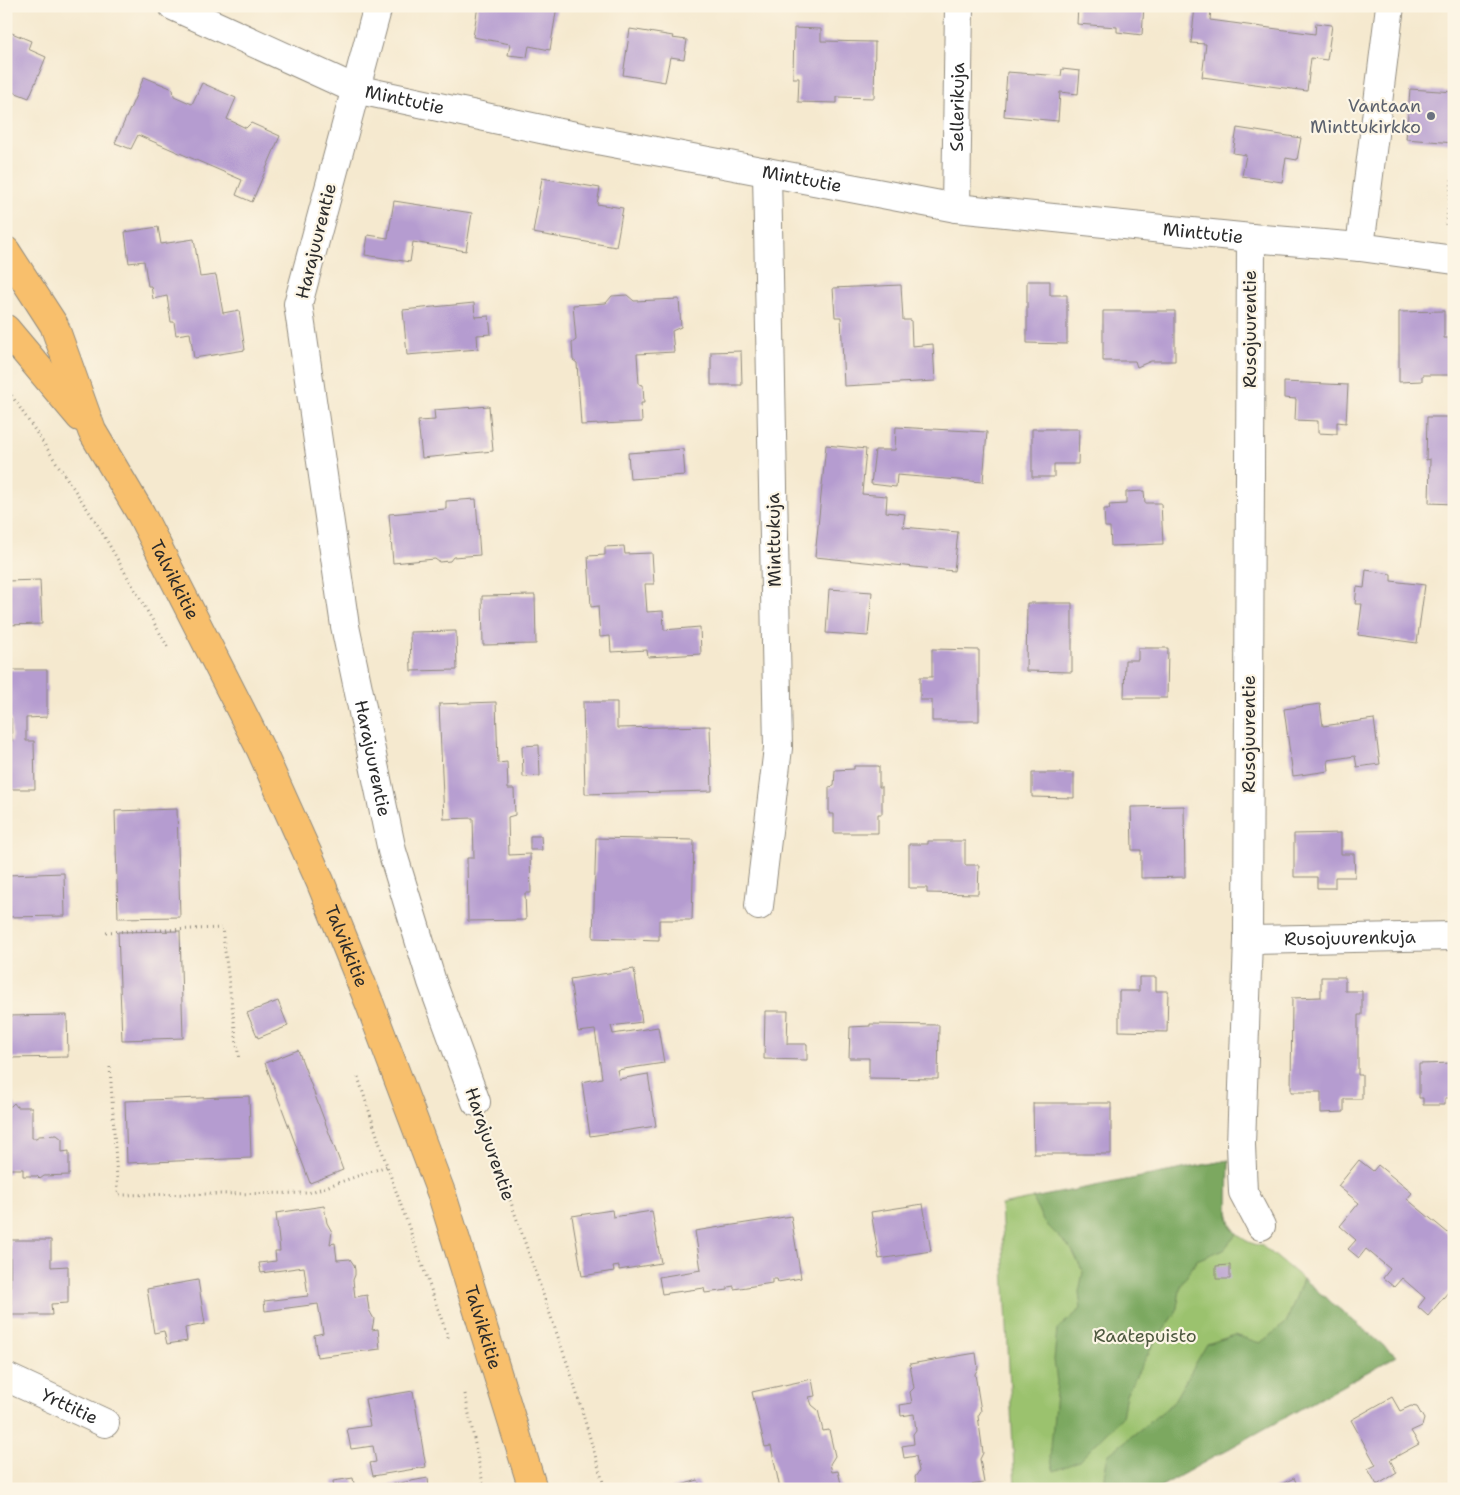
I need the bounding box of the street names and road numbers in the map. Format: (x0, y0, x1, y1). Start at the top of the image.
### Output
street label: Sellerikuja (945, 62, 970, 152)
street label: Minttutie (363, 79, 447, 120)
street label: Minttutie (760, 159, 844, 198)
street label: Harajuurentie (290, 181, 342, 301)
street label: Minttutie (1162, 217, 1244, 249)
street label: Rusojuurentie (1238, 270, 1262, 388)
street label: Minttukuja (761, 493, 787, 587)
street label: Talvikkitie (144, 536, 205, 624)
street label: Rusojuurentie (1237, 675, 1261, 793)
street label: Harajuurentie (349, 698, 396, 819)
street label: Talvikkitie (319, 901, 374, 991)
street label: Rusojuurenkuja (1284, 925, 1416, 951)
street label: Harajuurentie (459, 1084, 521, 1204)
street label: Talvikkitie (459, 1282, 507, 1372)
street label: Yrttitie (37, 1383, 102, 1430)

